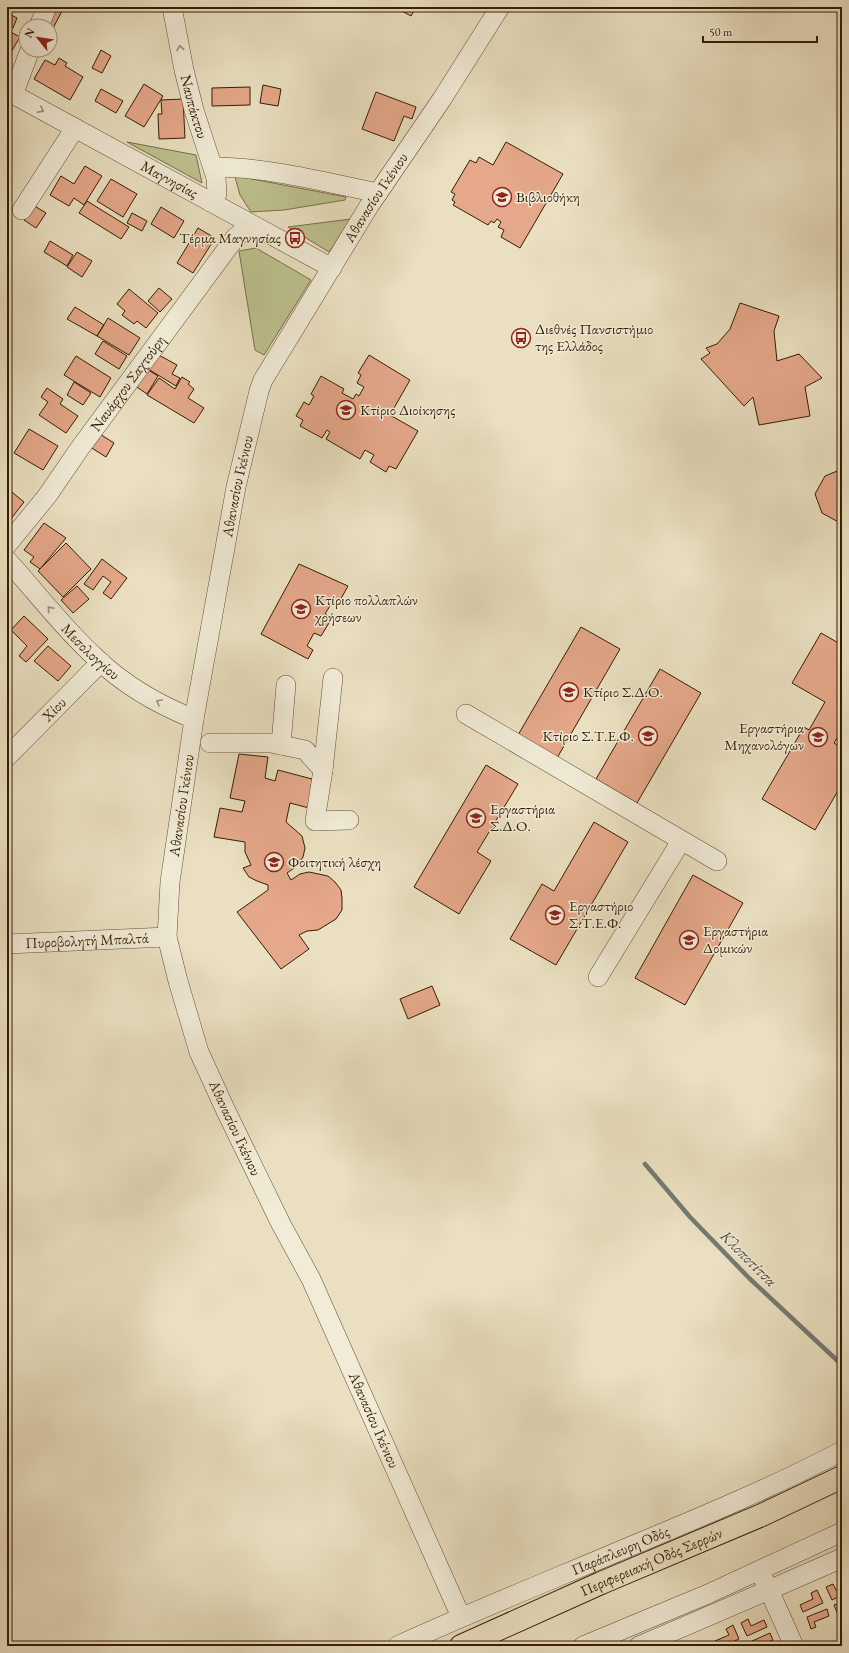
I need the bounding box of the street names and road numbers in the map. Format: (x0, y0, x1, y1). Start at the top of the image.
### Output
street label: Ναυπάκτου (177, 73, 213, 141)
street label: Αθανασίου Γκένιου (339, 149, 412, 246)
street label: Μαγνησίας (138, 156, 202, 202)
street label: Ναυάρχου Σαχτούρη (86, 331, 169, 435)
street label: Αθανασίου Γκένιου (217, 433, 257, 539)
street label: Μεσολογγίου (58, 619, 124, 684)
street label: Χίου (37, 693, 70, 726)
street label: Αθανασίου Γκένιου (164, 753, 198, 859)
street label: Πυροβολητή Μπαλτά (25, 928, 149, 952)
street label: Αθανασίου Γκένιου (205, 1076, 266, 1179)
street label: Αθανασίου Γκένιου (344, 1368, 404, 1471)
street label: Παράπλευρη Οδός (569, 1521, 672, 1579)
street label: Περιφερειακή Οδός Σερρών (577, 1523, 725, 1600)

